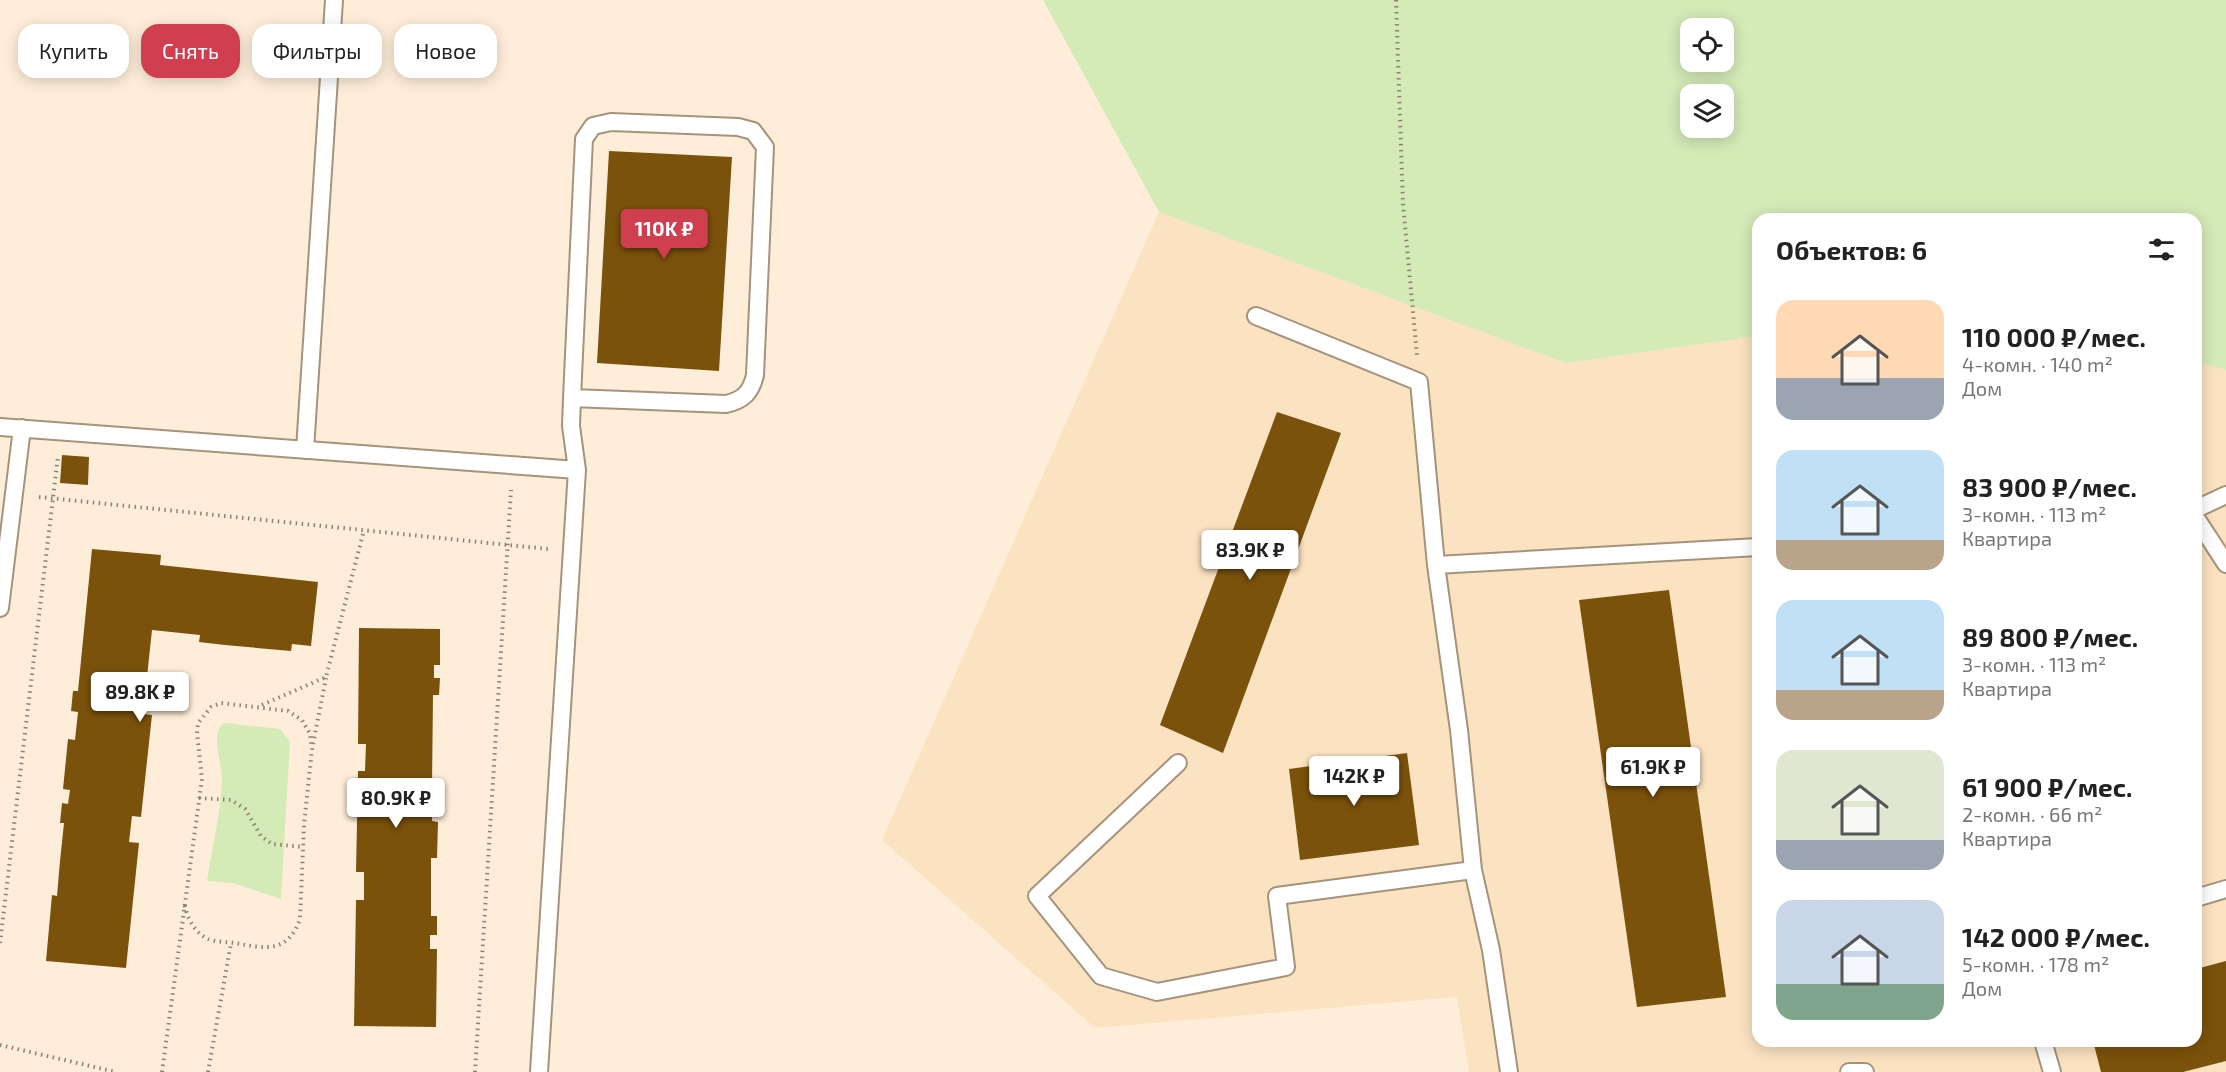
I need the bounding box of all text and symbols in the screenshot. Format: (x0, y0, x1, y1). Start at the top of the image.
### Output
map controls (1680, 18, 1734, 138)
button: locate (1680, 18, 1734, 72)
chip: Купить (18, 24, 129, 78)
chip: Снять (141, 24, 240, 78)
chip: Фильтры (252, 24, 382, 78)
chip: Новое (394, 24, 497, 78)
button: layers (1680, 84, 1734, 138)
pin: 110K ₽ (615, 209, 713, 260)
text: 110K ₽ (635, 216, 693, 240)
icon: filters (2145, 233, 2178, 266)
text: Объектов: 6 (1776, 234, 1927, 265)
text: 110 000 ₽/мес. (1962, 321, 2146, 352)
icon: home (1824, 324, 1896, 396)
text: 4-комн. · 140 m² (1962, 352, 2113, 376)
text: Дом (1962, 376, 2002, 400)
text: 83 900 ₽/мес. (1962, 471, 2137, 502)
icon: home (1824, 474, 1896, 546)
text: 3-комн. · 113 m² (1962, 502, 2106, 526)
text: Квартира (1962, 526, 2052, 550)
pin: 83.9K ₽ (1195, 530, 1305, 581)
text: 83.9K ₽ (1215, 537, 1285, 561)
text: 89 800 ₽/мес. (1962, 621, 2138, 652)
icon: home (1824, 624, 1896, 696)
text: 3-комн. · 113 m² (1962, 652, 2106, 676)
pin: 89.8K ₽ (85, 672, 195, 723)
text: Квартира (1962, 676, 2052, 700)
text: 89.8K ₽ (105, 679, 175, 703)
pin: 61.9K ₽ (1598, 747, 1708, 798)
text: 61.9K ₽ (1620, 754, 1686, 778)
pin: 142K ₽ (1305, 756, 1403, 807)
text: 142K ₽ (1323, 763, 1385, 787)
text: 61 900 ₽/мес. (1962, 771, 2132, 802)
icon: home (1824, 774, 1896, 846)
pin: 80.9K ₽ (341, 778, 451, 829)
text: 80.9K ₽ (361, 785, 431, 809)
text: 2-комн. · 66 m² (1962, 802, 2102, 826)
text: Квартира (1962, 826, 2052, 850)
text: 142 000 ₽/мес. (1962, 921, 2150, 952)
icon: home (1824, 924, 1896, 996)
text: 5-комн. · 178 m² (1962, 952, 2109, 976)
text: Дом (1962, 976, 2002, 1000)

